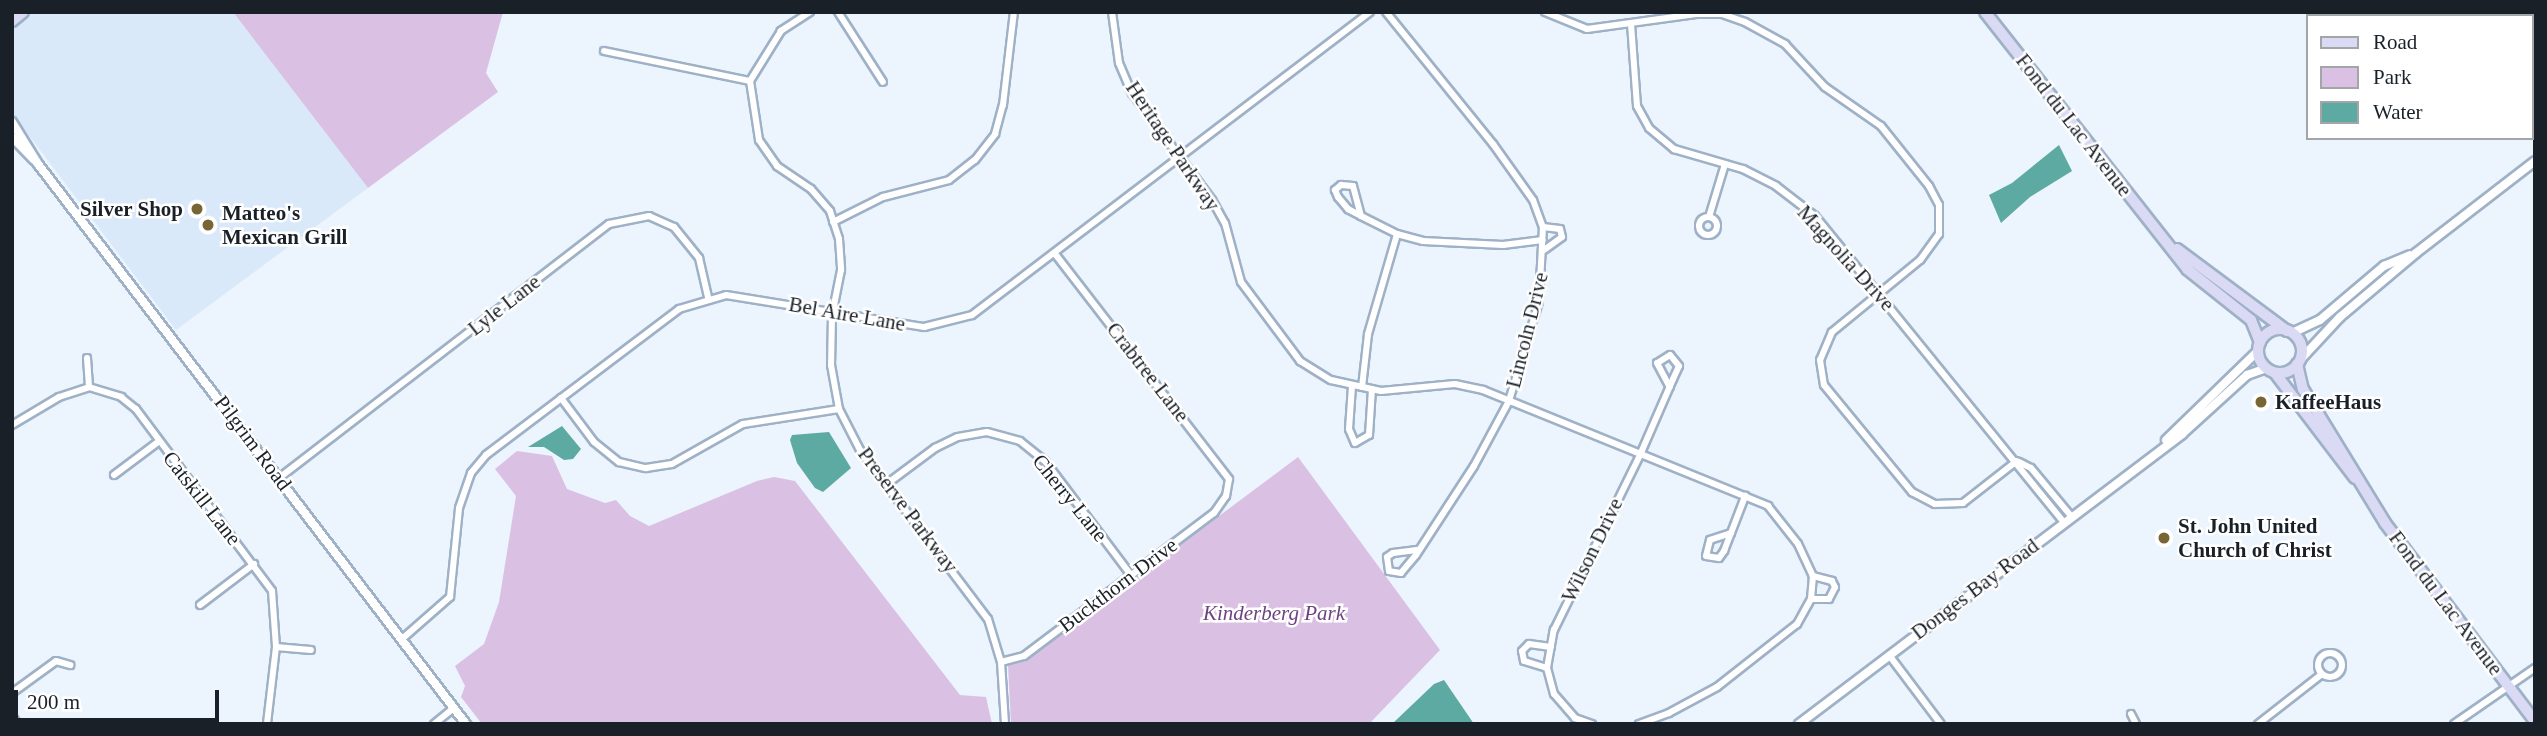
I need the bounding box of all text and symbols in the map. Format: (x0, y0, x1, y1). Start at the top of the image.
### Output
legend (2306, 14, 2533, 140)
text: Road (2373, 30, 2417, 54)
street label: Fond du Lac Avenue (2010, 48, 2138, 202)
text: Park (2373, 65, 2412, 89)
street label: Heritage Parkway (1120, 76, 1226, 216)
text: Water (2373, 100, 2423, 124)
place label: Silver Shop (80, 196, 183, 222)
place label: Matteo's Mexican Grill (222, 200, 347, 250)
street label: Magnolia Drive (1792, 200, 1900, 316)
marker: Silver Shop (189, 201, 205, 217)
marker: Matteo's Mexican Grill (200, 217, 216, 233)
street label: Lyle Lane (463, 269, 545, 341)
street label: Lincoln Drive (1500, 270, 1554, 390)
street label: Bel Aire Lane (786, 291, 908, 337)
street label: Crabtree Lane (1101, 317, 1195, 427)
place label: KaffeeHaus (2275, 389, 2381, 415)
street label: Pilgrim Road (209, 390, 297, 496)
marker: KaffeeHaus (2253, 394, 2269, 410)
street label: Preserve Parkway (852, 442, 964, 578)
street label: Catskill Lane (157, 446, 247, 550)
street label: Cherry Lane (1027, 449, 1113, 547)
street label: Wilson Drive (1556, 494, 1628, 606)
place label: St. John United Church of Christ (2178, 513, 2332, 563)
street label: Fond du Lac Avenue (2383, 525, 2509, 681)
marker: St. John United Church of Christ (2156, 530, 2172, 546)
street label: Buckthorn Drive (1054, 532, 1182, 638)
street label: Donges Bay Road (1906, 533, 2044, 645)
park label: Kinderberg Park (1203, 600, 1345, 626)
scale bar (18, 676, 222, 720)
text: 200 m (27, 690, 80, 714)

